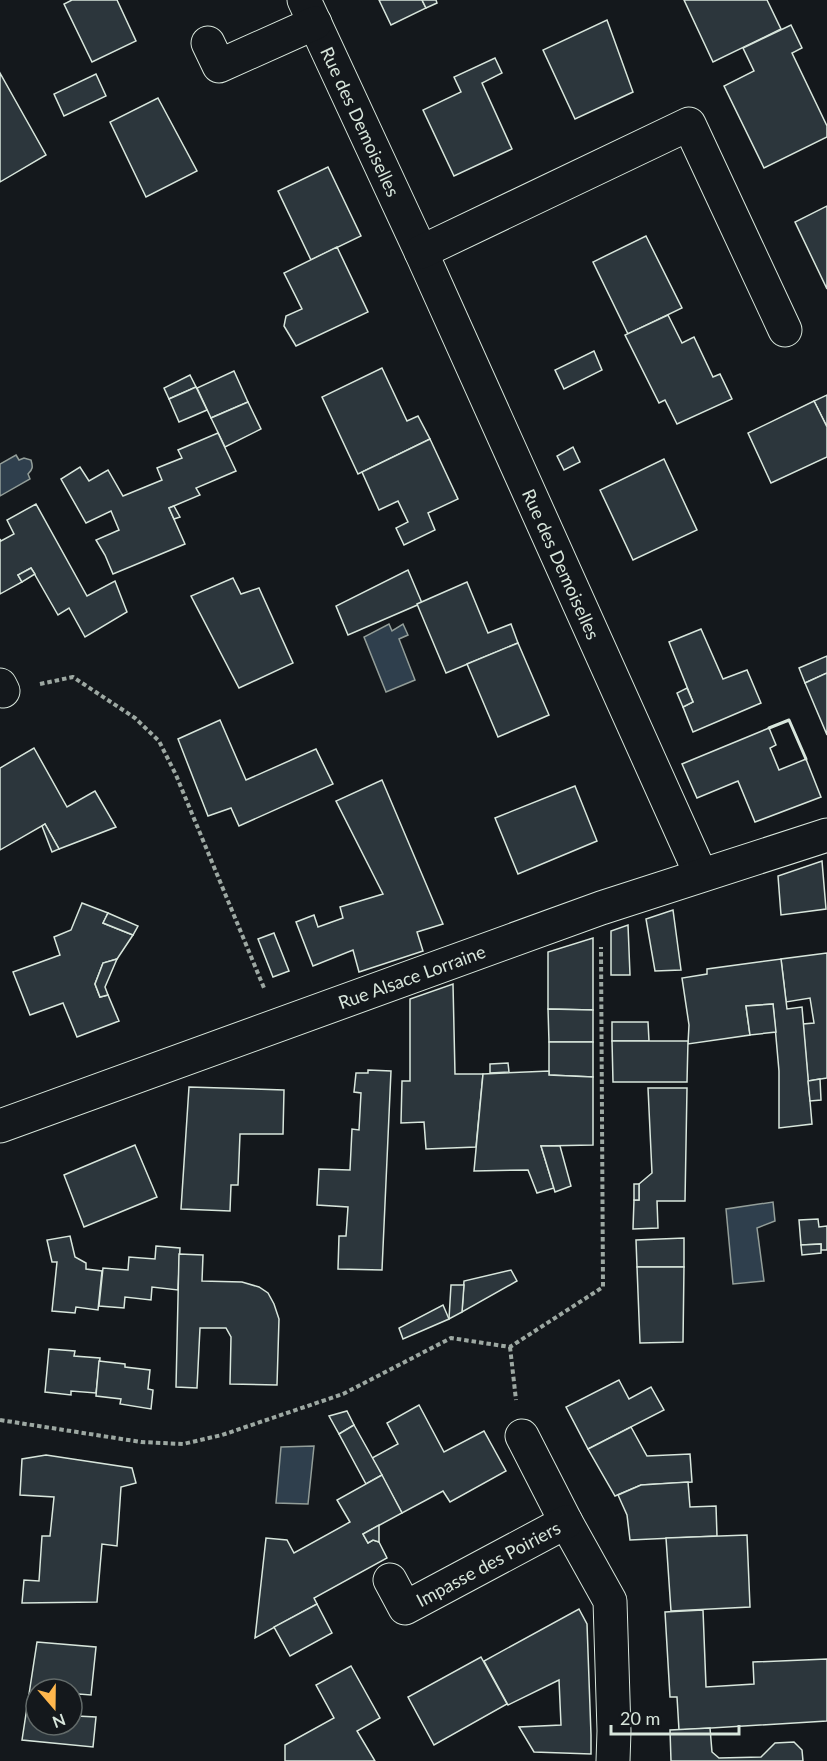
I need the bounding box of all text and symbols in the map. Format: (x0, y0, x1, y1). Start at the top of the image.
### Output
street label: Rue des Demoiselles (316, 43, 405, 200)
street label: Rue des Demoiselles (518, 485, 605, 643)
street label: Rue Alsace Lorraine (335, 940, 488, 1013)
street label: Impasse des Poiriers (412, 1516, 564, 1611)
north arrow (24, 1677, 84, 1737)
scale bar (611, 1698, 738, 1736)
text: 20 m (620, 1707, 660, 1729)
text: N (50, 1711, 68, 1733)

